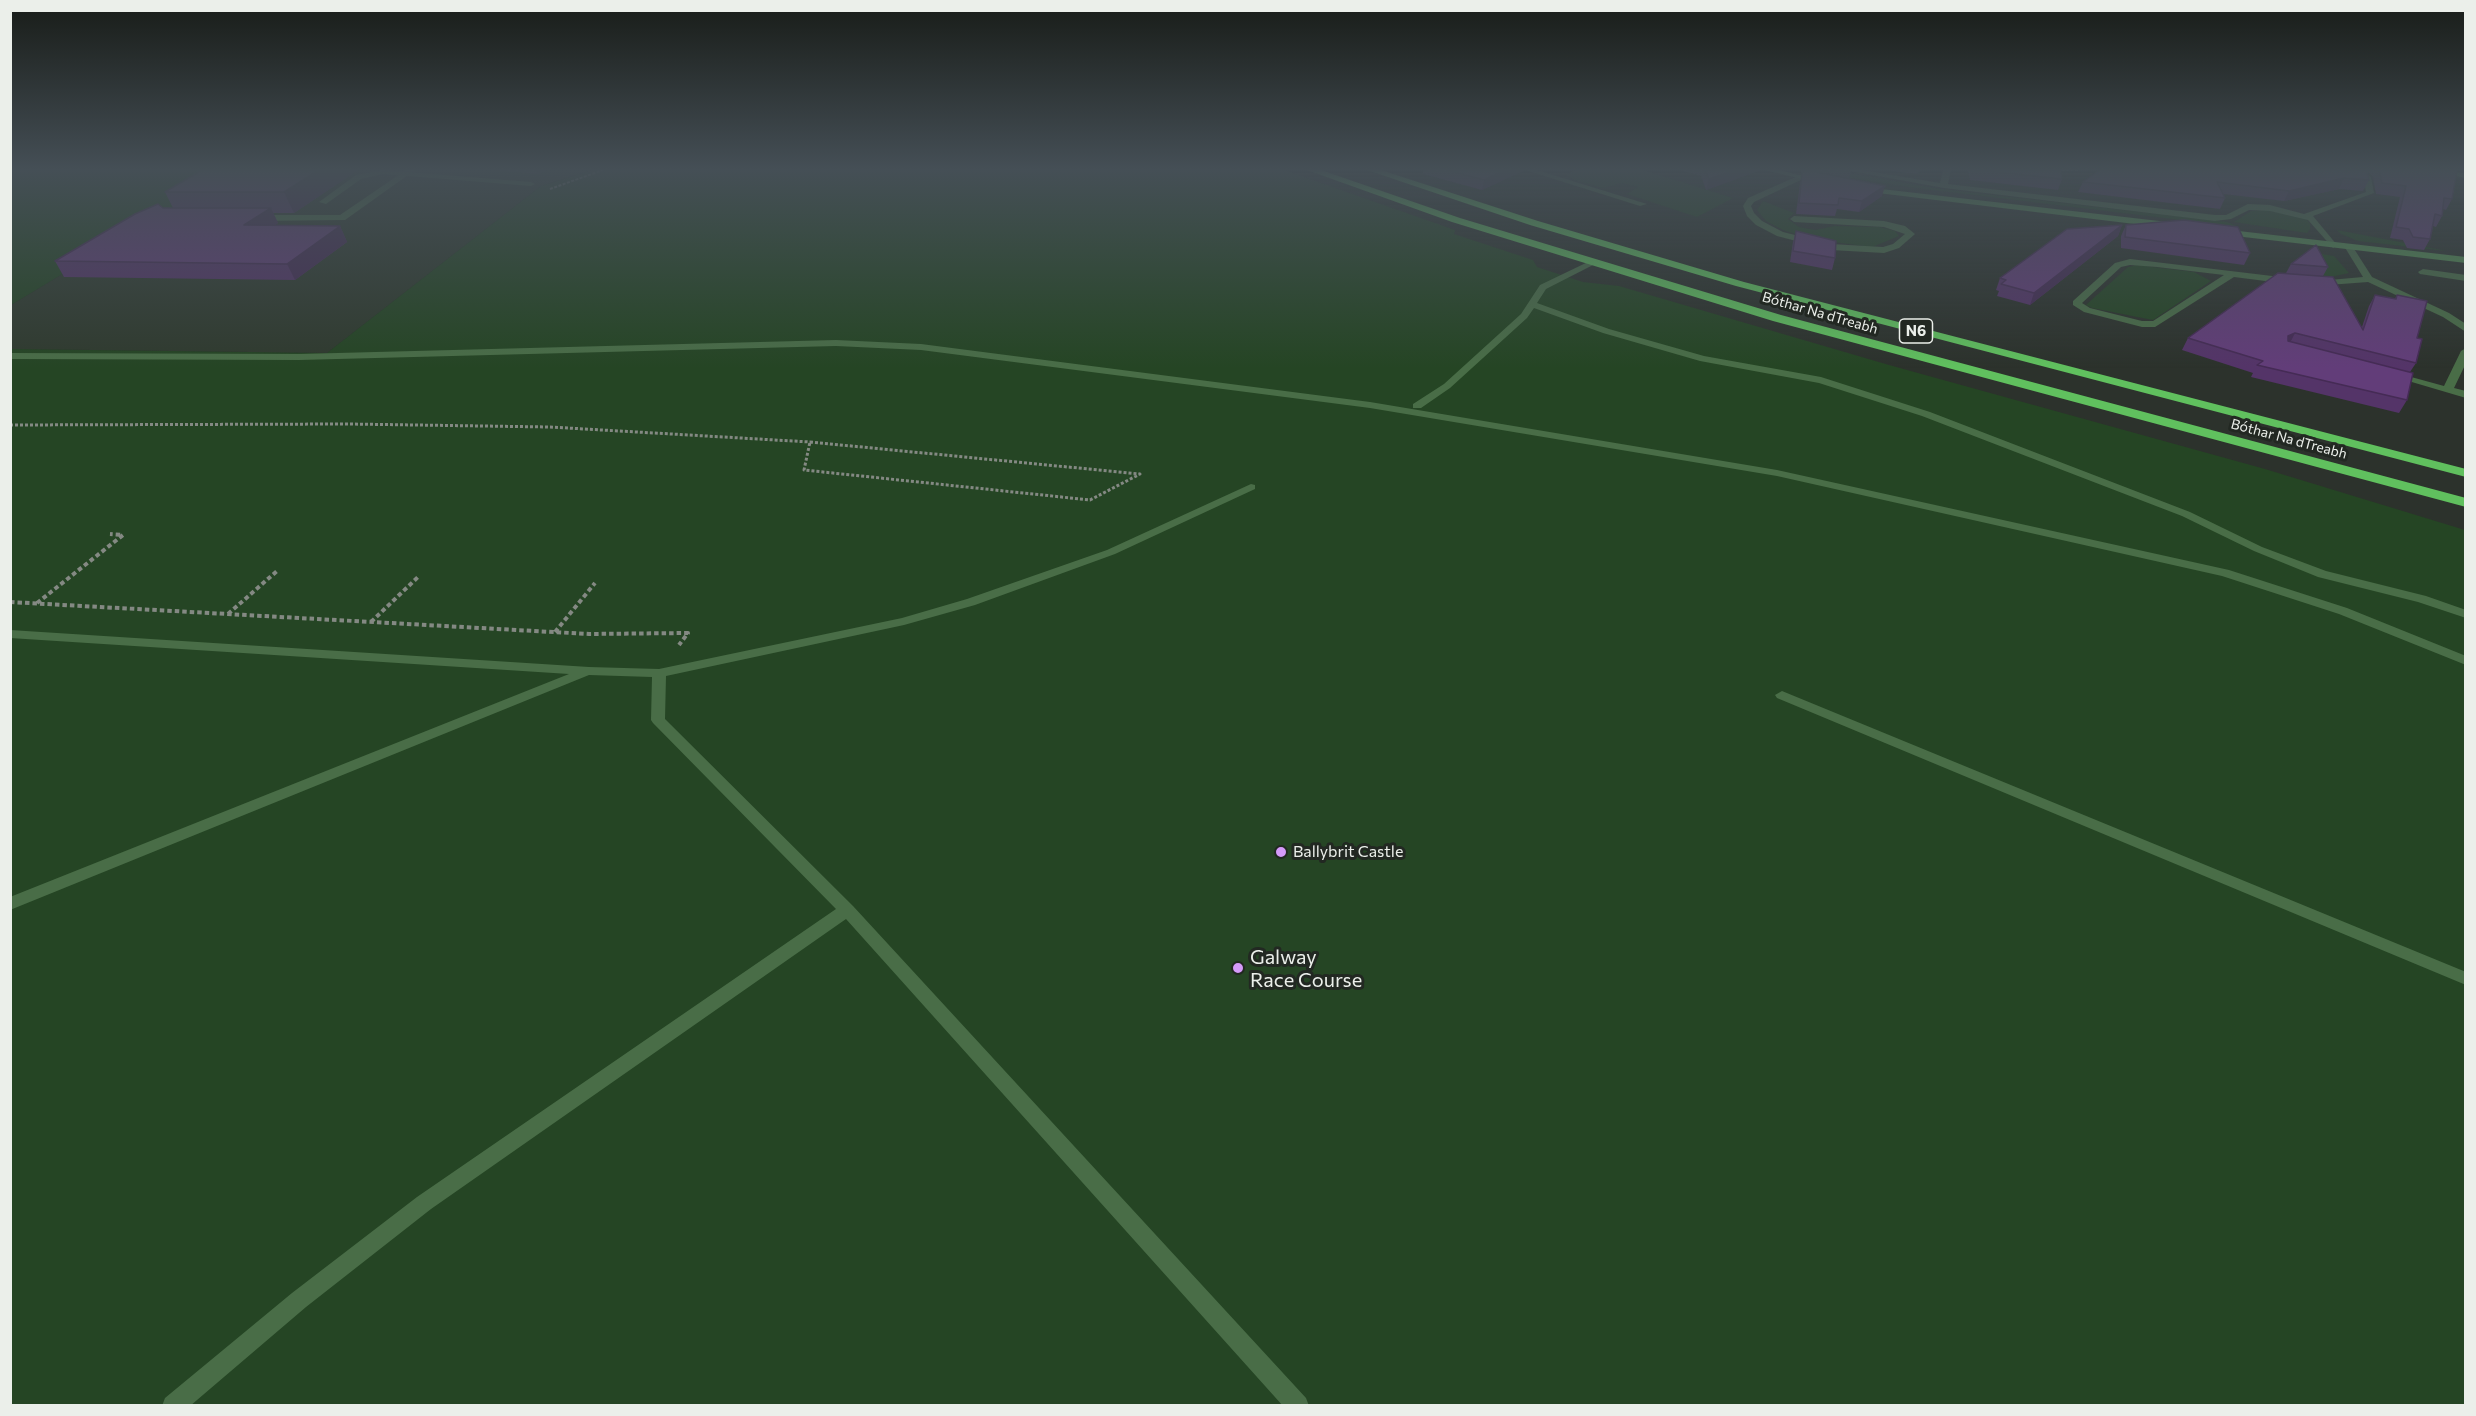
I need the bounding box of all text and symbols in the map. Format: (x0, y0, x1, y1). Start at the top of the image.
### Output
street label: Bóthar Na dTreabh (1760, 288, 1880, 338)
road number: N6 (1900, 319, 1932, 343)
street label: Bóthar Na dTreabh (2229, 415, 2349, 463)
place label: Ballybrit Castle (1293, 842, 1403, 862)
marker: Ballybrit Castle (1274, 845, 1288, 859)
place label: Galway Race Course (1250, 945, 1362, 992)
marker: Galway Race Course (1231, 961, 1245, 975)

